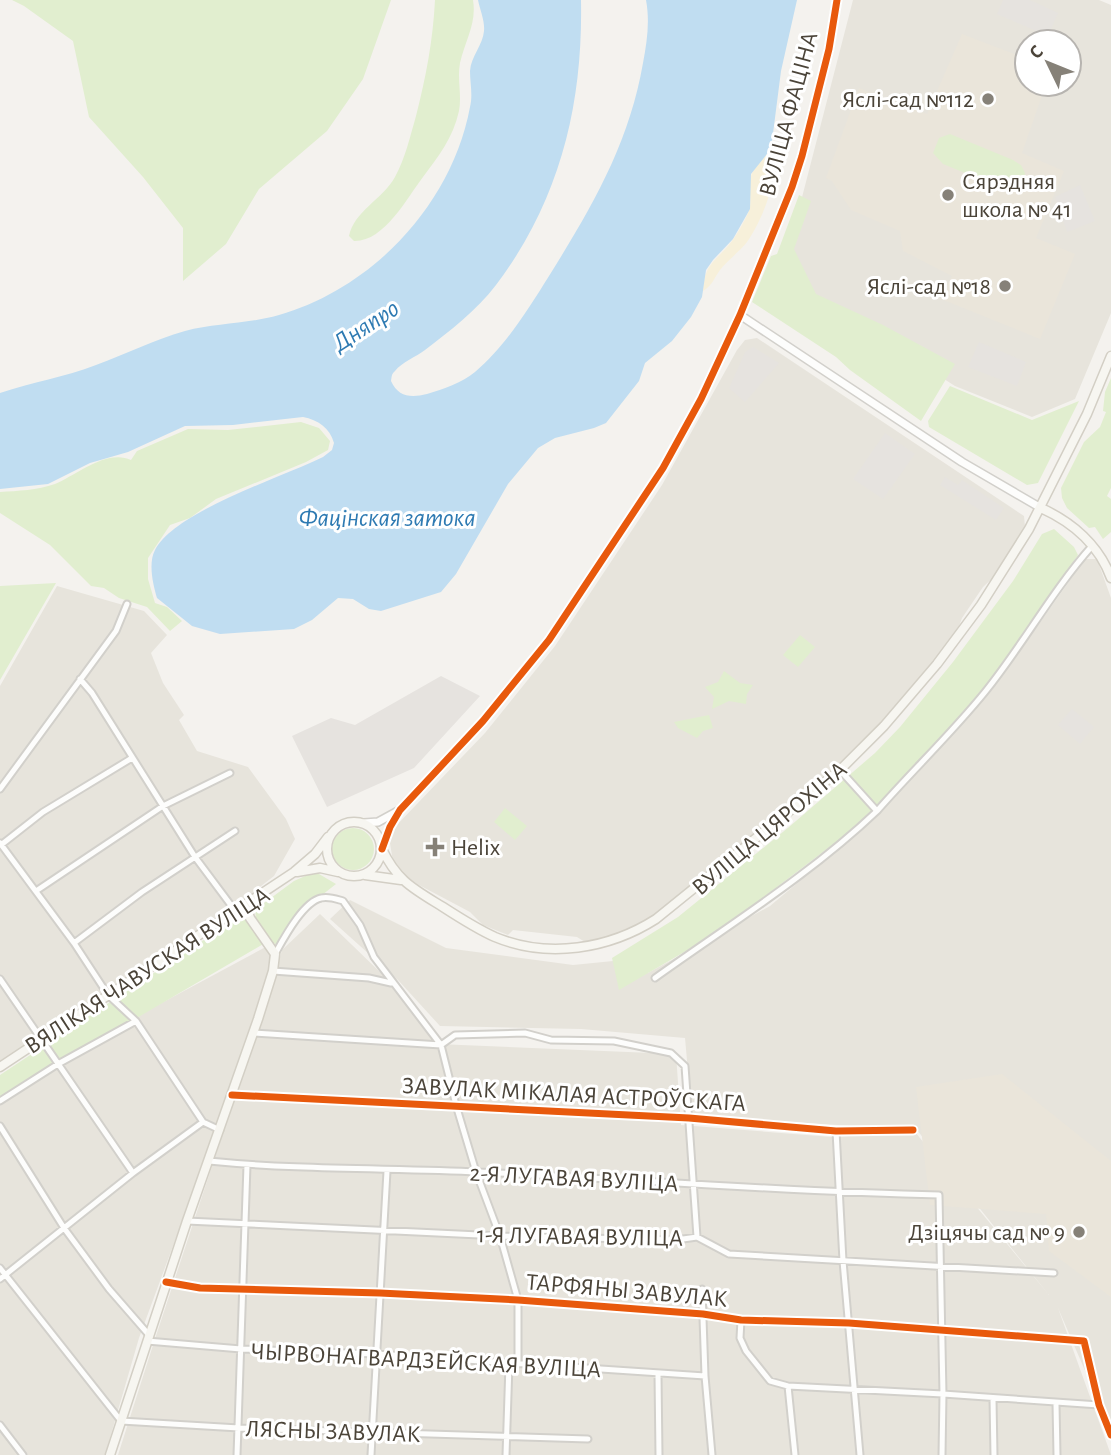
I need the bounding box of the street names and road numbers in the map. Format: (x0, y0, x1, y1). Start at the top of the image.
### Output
street label: ВУЛІЦА ФАЦІНА (755, 29, 822, 199)
street label: ВУЛІЦА ЦЯРОХІНА (688, 757, 852, 900)
street label: ВЯЛІКАЯ ЧАВУСКАЯ ВУЛІЦА (21, 883, 274, 1059)
street label: ЗАВУЛАК МІКАЛАЯ АСТРОЎСКАГА (401, 1074, 746, 1116)
street label: 2-Я ЛУГАВАЯ ВУЛІЦА (469, 1162, 679, 1196)
street label: 1-Я ЛУГАВАЯ ВУЛІЦА (477, 1223, 683, 1251)
street label: ТАРФЯНЫ ЗАВУЛАК (525, 1270, 728, 1312)
street label: ЧЫРВОНАГВАРДЗЕЙСКАЯ ВУЛІЦА (250, 1340, 602, 1382)
street label: ЛЯСНЫ ЗАВУЛАК (245, 1417, 421, 1447)

